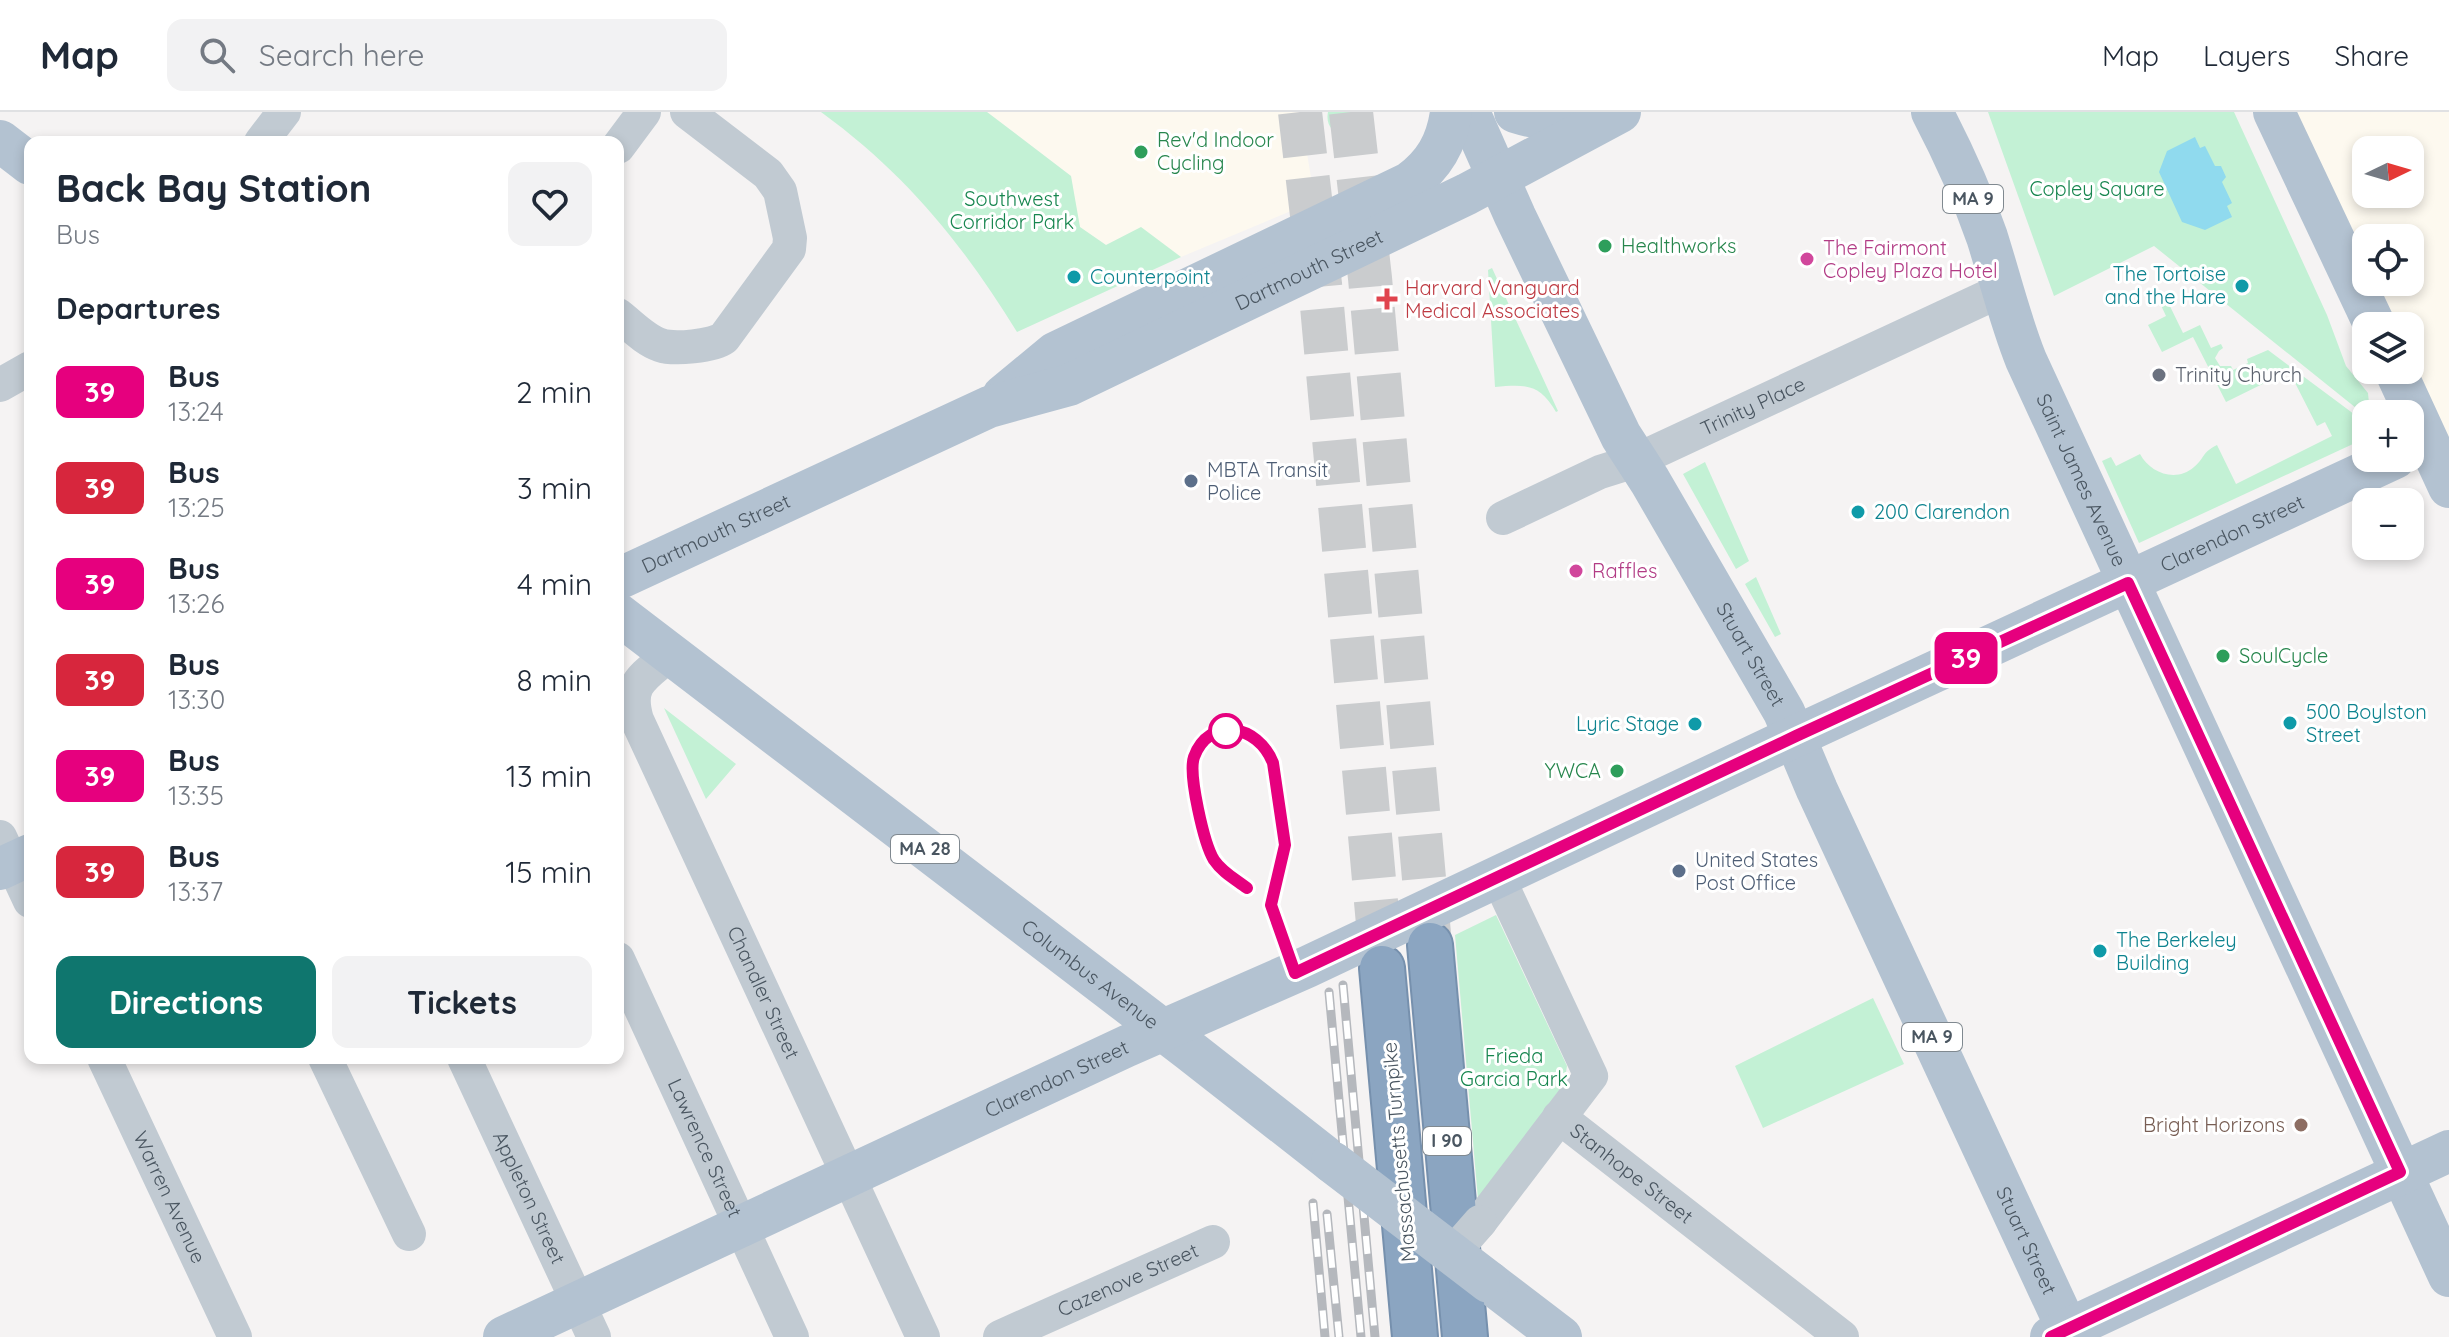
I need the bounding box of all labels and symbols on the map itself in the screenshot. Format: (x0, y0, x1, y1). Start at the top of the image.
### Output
place label: Rev'd Indoor Cycling (1157, 127, 1274, 175)
north arrow (2352, 136, 2424, 208)
marker: Rev'd Indoor Cycling (1132, 143, 1150, 161)
park label: Copley Square (2029, 176, 2165, 201)
road number: MA 9 (1943, 185, 2003, 213)
park label: Southwest Corridor Park (950, 186, 1074, 234)
street label: Dartmouth Street (1231, 223, 1387, 316)
place label: Healthworks (1621, 233, 1736, 258)
place label: The Fairmont Copley Plaza Hotel (1823, 235, 1998, 283)
marker: Healthworks (1596, 237, 1614, 255)
marker: The Fairmont Copley Plaza Hotel (1798, 250, 1816, 268)
place label: The Tortoise and the Hare (2105, 261, 2226, 309)
place label: Counterpoint (1090, 264, 1211, 289)
marker: Counterpoint (1065, 268, 1083, 286)
place label: Harvard Vanguard Medical Associates (1405, 275, 1580, 323)
marker: The Tortoise and the Hare (2233, 277, 2251, 295)
marker: Harvard Vanguard Medical Associates (1376, 288, 1398, 310)
place label: Trinity Church (2175, 362, 2302, 387)
marker: Trinity Church (2150, 366, 2168, 384)
street label: Trinity Place (1696, 371, 1809, 441)
street label: Saint James Avenue (2031, 389, 2133, 570)
place label: MBTA Transit Police (1207, 457, 1328, 505)
marker: MBTA Transit Police (1182, 472, 1200, 490)
street label: Dartmouth Street (637, 488, 794, 578)
street label: Clarendon Street (2156, 489, 2308, 577)
place label: 200 Clarendon (1874, 499, 2010, 524)
marker: 200 Clarendon (1849, 503, 1867, 521)
place label: Raffles (1592, 558, 1657, 583)
marker: Raffles (1567, 562, 1585, 580)
street label: Stuart Street (1711, 598, 1791, 711)
line badge: 39 (1930, 632, 2002, 684)
place label: SoulCycle (2239, 643, 2328, 668)
marker: SoulCycle (2214, 647, 2232, 665)
place label: 500 Boylston Street (2306, 699, 2427, 747)
place label: Lyric Stage (1576, 711, 1679, 736)
unlabelled marker (1209, 714, 1243, 748)
marker: 500 Boylston Street (2281, 714, 2299, 732)
marker: Lyric Stage (1686, 715, 1704, 733)
place label: YWCA (1545, 758, 1601, 783)
marker: YWCA (1608, 762, 1626, 780)
road number: MA 28 (891, 835, 959, 863)
place label: United States Post Office (1695, 847, 1818, 895)
marker: United States Post Office (1670, 862, 1688, 880)
street label: Columbus Avenue (1017, 914, 1164, 1034)
street label: Chandler Street (722, 922, 805, 1063)
place label: The Berkeley Building (2116, 927, 2237, 975)
marker: The Berkeley Building (2091, 942, 2109, 960)
road number: MA 9 (1902, 1023, 1962, 1051)
street label: Clarendon Street (981, 1034, 1133, 1123)
street label: Massachusetts Turnpike (1376, 1041, 1421, 1263)
park label: Frieda Garcia Park (1460, 1043, 1568, 1091)
street label: Lawrence Street (663, 1075, 748, 1221)
place label: Bright Horizons (2143, 1112, 2285, 1137)
marker: Bright Horizons (2292, 1116, 2310, 1134)
street label: Stanhope Street (1566, 1118, 1699, 1229)
street label: Warren Avenue (128, 1127, 212, 1267)
street label: Appleton Street (488, 1127, 571, 1268)
road number: I 90 (1423, 1127, 1471, 1155)
street label: Stuart Street (1991, 1182, 2063, 1299)
street label: Cazenove Street (1053, 1237, 1202, 1322)

